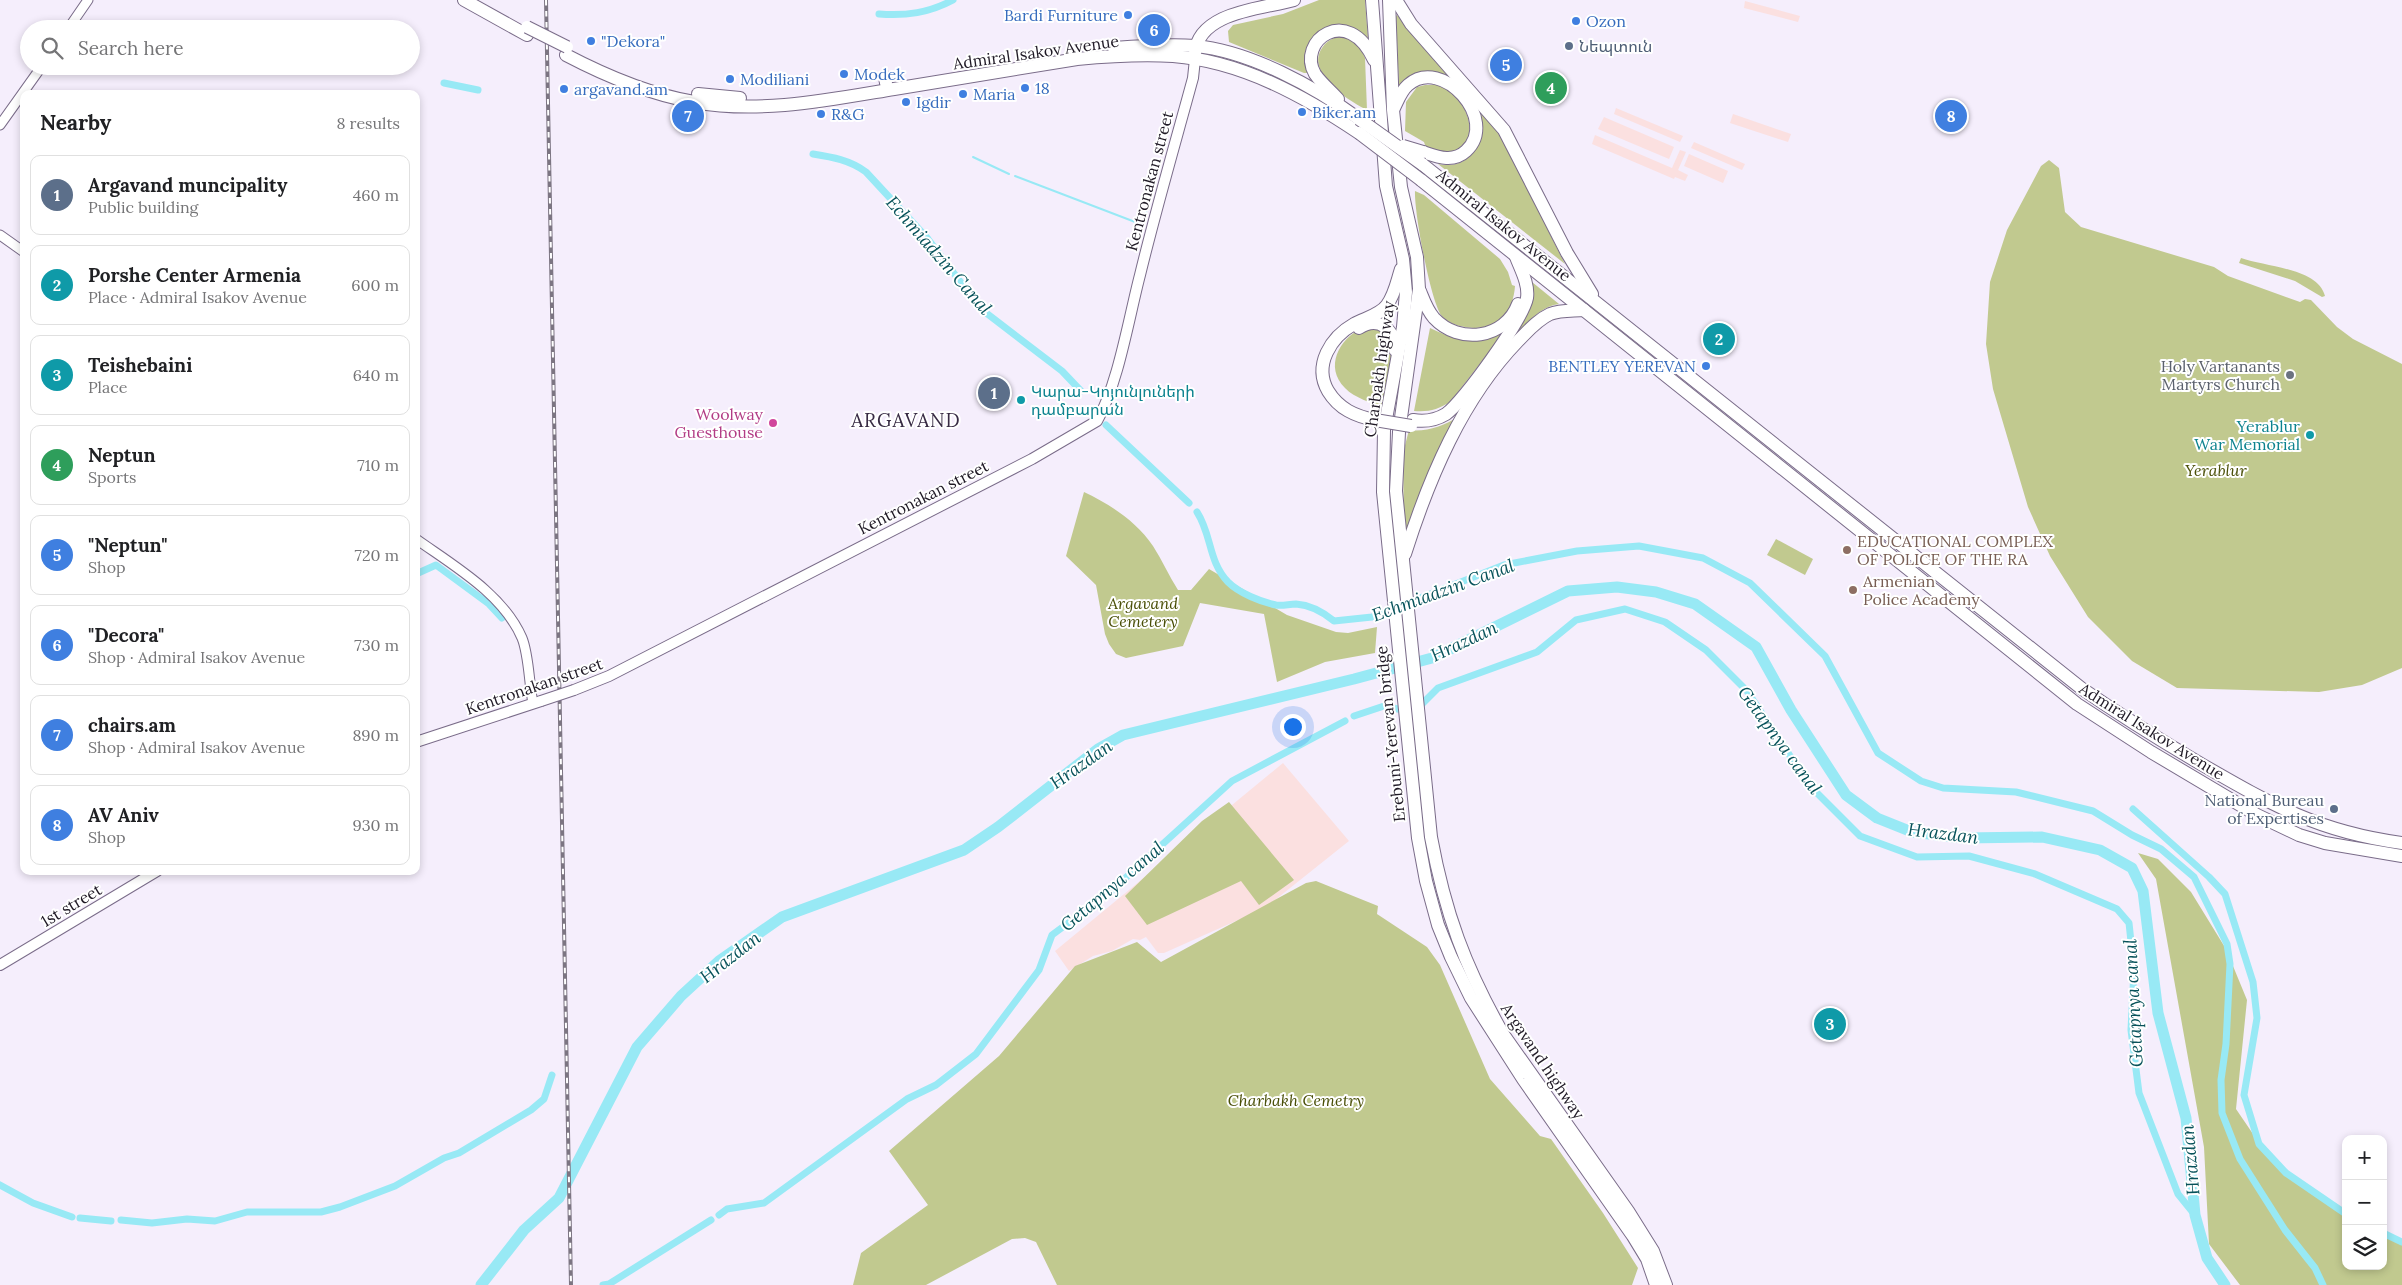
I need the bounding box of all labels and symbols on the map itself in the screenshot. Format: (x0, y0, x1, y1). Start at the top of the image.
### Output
place label: Bardi Furniture (1004, 5, 1118, 25)
marker: Bardi Furniture (1122, 9, 1134, 21)
pin: 6 (1138, 11, 1170, 49)
place label: Ozon (1586, 11, 1626, 31)
marker: Ozon (1570, 15, 1582, 27)
street label: Admiral Isakov Avenue (951, 30, 1121, 74)
place label: "Dekora" (601, 31, 665, 51)
marker: "Dekora" (585, 35, 597, 47)
place label: Նեպտուն (1579, 36, 1652, 56)
marker: Նեպտուն (1563, 40, 1575, 52)
pin: 5 (1490, 46, 1522, 84)
place label: Modek (854, 64, 905, 84)
marker: Modek (838, 68, 850, 80)
place label: Modiliani (740, 69, 809, 89)
pin: 4 (1535, 69, 1567, 107)
marker: Modiliani (724, 73, 736, 85)
place label: 18 (1035, 78, 1050, 98)
place label: argavand.am (574, 79, 668, 99)
marker: 18 (1019, 82, 1031, 94)
marker: argavand.am (558, 83, 570, 95)
place label: Maria (973, 84, 1016, 104)
marker: Maria (957, 88, 969, 100)
place label: Igdir (916, 92, 951, 112)
marker: Igdir (900, 96, 912, 108)
pin: 7 (672, 97, 704, 135)
pin: 8 (1935, 97, 1967, 135)
place label: Biker.am (1312, 102, 1376, 122)
place label: R&G (831, 104, 864, 124)
marker: Biker.am (1296, 106, 1308, 118)
marker: R&G (815, 108, 827, 120)
street label: Kentronakan street (1121, 108, 1177, 253)
street label: Admiral Isakov Avenue (1432, 164, 1576, 286)
water label: Echmiadzin Canal (881, 191, 997, 319)
street label: Charbakh highway (1360, 299, 1399, 439)
pin: 2 (1703, 320, 1735, 358)
place label: BENTLEY YEREVAN (1548, 356, 1696, 376)
place label: Holy Vartanants Martyrs Church (2161, 356, 2280, 394)
marker: BENTLEY YEREVAN (1700, 360, 1712, 372)
marker: Holy Vartanants Martyrs Church (2284, 369, 2296, 381)
pin: 1 (978, 374, 1010, 412)
place label: Կարա-Կոյունլուների դամբարան (1031, 381, 1195, 419)
marker: Կարա-Կոյունլուների դամբարան (1015, 394, 1027, 406)
place label: Woolway Guesthouse (674, 404, 764, 442)
district label: ARGAVAND (850, 408, 961, 432)
place label: Yerablur War Memorial (2194, 416, 2300, 454)
marker: Woolway Guesthouse (767, 417, 779, 429)
marker: Yerablur War Memorial (2304, 429, 2316, 441)
street label: Kentronakan street (854, 455, 992, 539)
park label: Yerablur (2185, 460, 2248, 480)
place label: EDUCATIONAL COMPLEX OF POLICE OF THE RA (1857, 531, 2053, 569)
marker: EDUCATIONAL COMPLEX OF POLICE OF THE RA (1841, 544, 1853, 556)
water label: Echmiadzin Canal (1369, 554, 1517, 626)
place label: Armenian Police Academy (1862, 571, 1980, 609)
marker: Armenian Police Academy (1847, 584, 1859, 596)
park label: Argavand Cemetery (1107, 593, 1178, 631)
water label: Hrazdan (1427, 616, 1501, 666)
street label: Erebuni-Yerevan bridge (1371, 645, 1409, 823)
street label: Kentronakan street (463, 653, 606, 719)
street label: Admiral Isakov Avenue (2075, 678, 2228, 784)
water label: Getapnya canal (1733, 681, 1827, 799)
your location (1280, 714, 1306, 740)
water label: Hrazdan (1045, 734, 1117, 794)
place label: National Bureau of Expertises (2205, 790, 2324, 828)
marker: National Bureau of Expertises (2328, 803, 2340, 815)
water label: Hrazdan (1906, 817, 1980, 849)
water label: Getapnya canal (1056, 836, 1168, 936)
street label: 1st street (37, 879, 106, 931)
water label: Hrazdan (695, 926, 765, 988)
water label: Getapnya canal (2118, 938, 2148, 1068)
street label: Argavand highway (1496, 998, 1589, 1123)
pin: 3 (1814, 1005, 1846, 1043)
park label: Charbakh Cemetry (1228, 1090, 1364, 1110)
water label: Hrazdan (2175, 1124, 2205, 1196)

